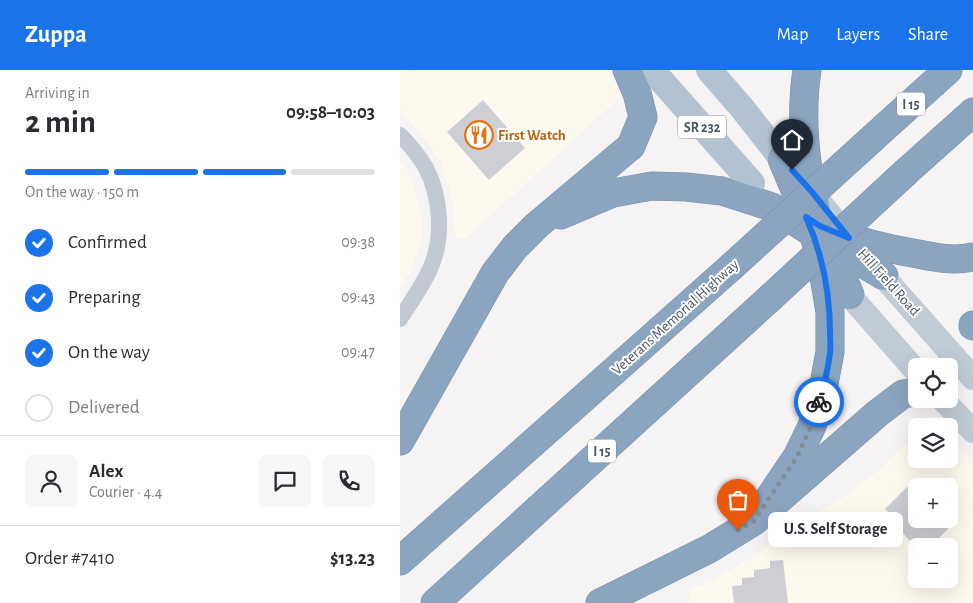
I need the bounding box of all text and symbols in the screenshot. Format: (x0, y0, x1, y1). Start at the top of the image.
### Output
text: Zuppa (25, 23, 87, 47)
text: Map (777, 26, 808, 44)
text: Layers (836, 26, 880, 44)
text: Share (908, 26, 948, 44)
text: Arriving in (25, 85, 90, 101)
road number: I 15 (897, 92, 925, 116)
text: 09:58–10:03 (286, 103, 375, 122)
text: 2 min (25, 106, 96, 138)
road number: SR 232 (678, 116, 726, 138)
pin (771, 119, 813, 170)
restaurant icon: First Watch (464, 120, 494, 150)
icon: home (778, 126, 806, 154)
place label: First Watch (498, 128, 566, 143)
text: On the way · 150 m (25, 184, 139, 200)
icon: check (25, 229, 53, 257)
text: Confirmed (68, 233, 147, 252)
text: 09:38 (341, 234, 375, 250)
street label: Hill Field Road (855, 246, 923, 319)
street label: Veterans Memorial Highway (609, 256, 742, 378)
icon: check (25, 284, 53, 312)
text: Preparing (68, 288, 141, 307)
text: 09:43 (341, 289, 375, 305)
icon: check (25, 339, 53, 367)
text: On the way (68, 343, 150, 362)
text: 09:47 (341, 344, 375, 360)
map controls (908, 358, 958, 588)
button: locate (908, 358, 958, 408)
courier (794, 377, 844, 427)
icon: bike (805, 388, 833, 416)
text: Delivered (68, 398, 140, 417)
button: layers (908, 418, 958, 468)
road number: I 15 (588, 440, 616, 462)
button: person (25, 455, 77, 507)
button: chat (259, 455, 311, 507)
button: phone (323, 455, 375, 507)
text: Alex (89, 462, 123, 481)
button: + (908, 478, 958, 528)
pin (717, 479, 759, 530)
text: Courier · 4.4 (89, 484, 162, 500)
icon: bag (724, 486, 752, 514)
callout: U.S. Self Storage (768, 512, 903, 548)
text: U.S. Self Storage (784, 521, 887, 537)
button: − (908, 538, 958, 588)
text: Order #7410 (25, 549, 115, 568)
text: $13.23 (330, 549, 375, 568)

